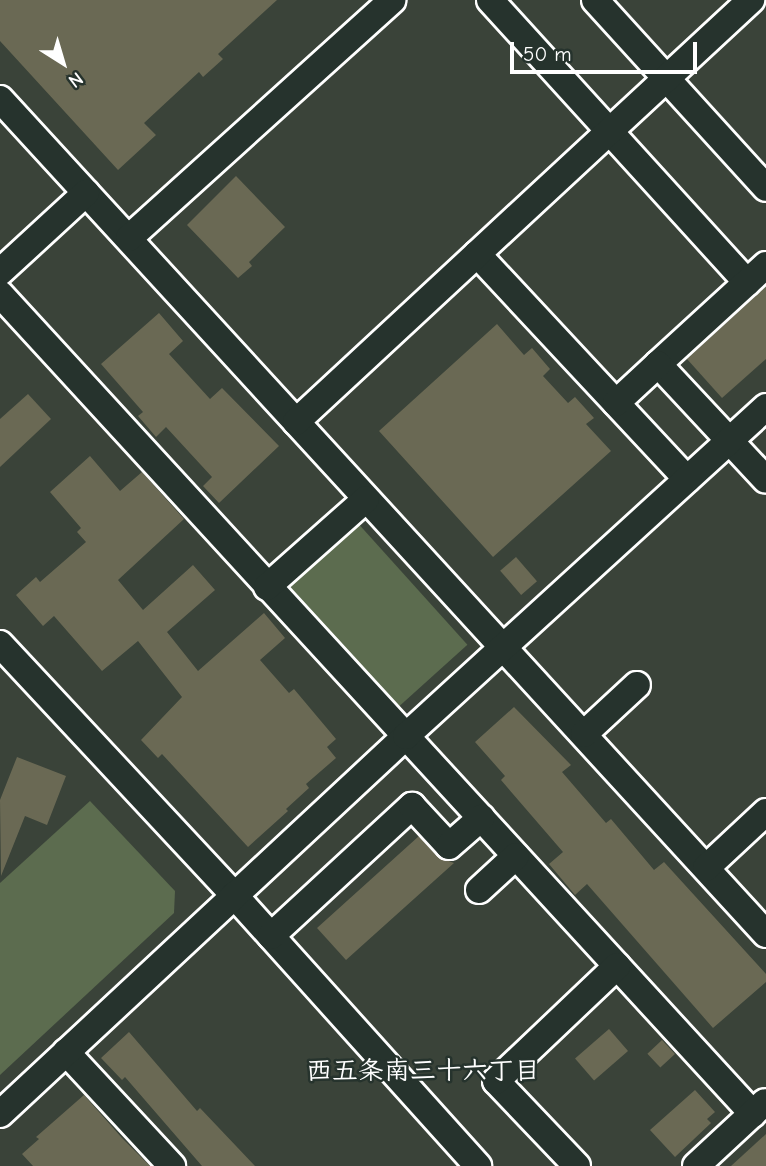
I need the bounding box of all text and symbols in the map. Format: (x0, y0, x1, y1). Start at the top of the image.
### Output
north arrow (28, 28, 98, 98)
scale bar (514, 28, 701, 72)
text: 50 m (523, 42, 572, 66)
text: N (64, 67, 87, 92)
district label: 西五条南三十六丁目 (306, 1056, 540, 1088)

